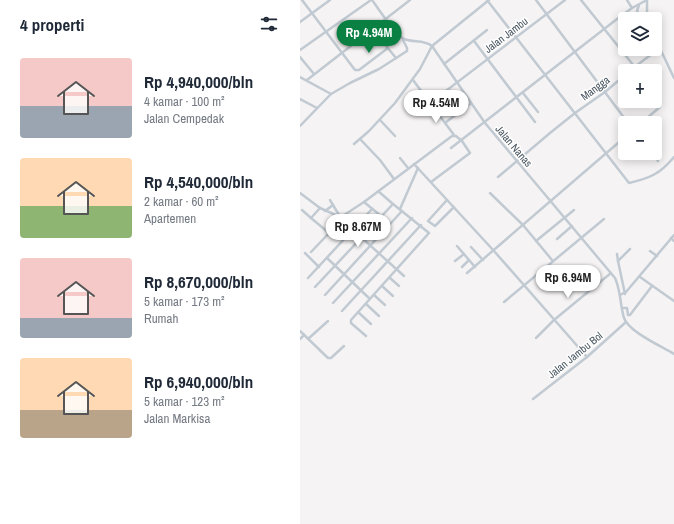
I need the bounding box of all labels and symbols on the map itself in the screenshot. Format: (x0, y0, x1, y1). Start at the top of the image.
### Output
street label: Jalan Jambu (481, 14, 531, 56)
pin: Rp 4.94M (328, 20, 410, 54)
street label: Mangga (578, 73, 612, 103)
pin: Rp 4.54M (395, 90, 477, 124)
street label: Jalan Nanas (493, 122, 536, 170)
pin: Rp 8.67M (317, 214, 399, 248)
pin: Rp 6.94M (527, 265, 609, 299)
street label: Jalan Jambu Bol (545, 329, 605, 381)

